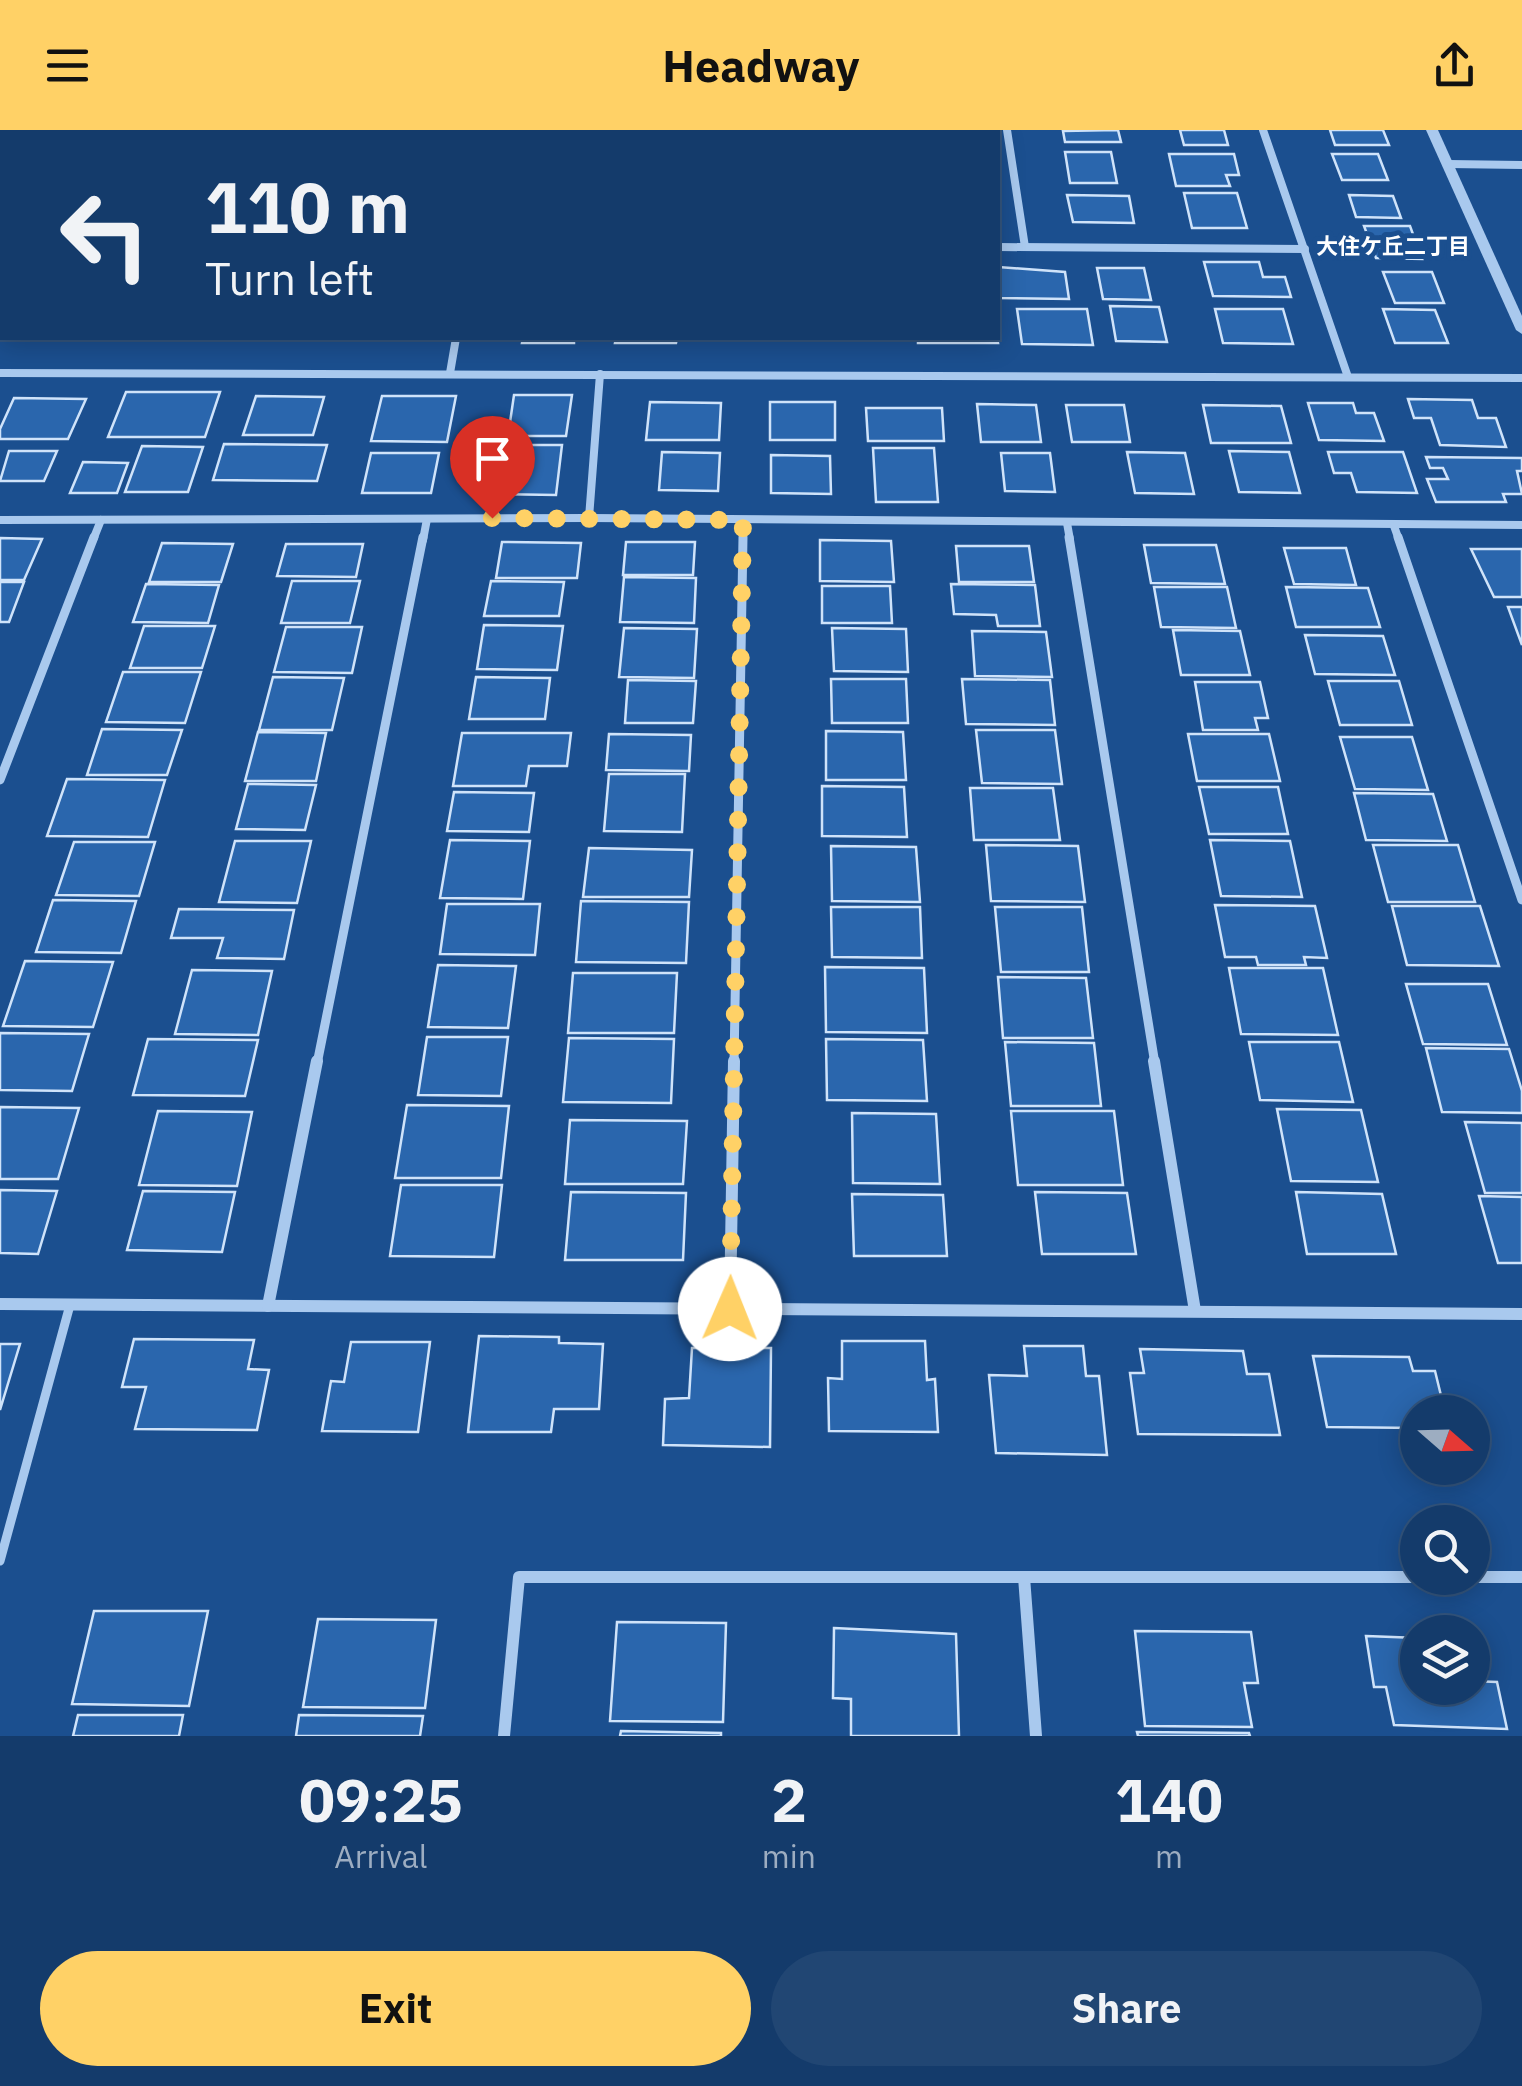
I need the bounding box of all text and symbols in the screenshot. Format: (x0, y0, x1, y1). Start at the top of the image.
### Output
text: Headway (662, 36, 860, 94)
icon: menu (40, 38, 95, 93)
icon: share (1427, 38, 1482, 93)
text: 110 m (205, 161, 410, 252)
icon: left (40, 170, 170, 300)
district label: 大住ケ丘二丁目 (1316, 231, 1470, 260)
text: Turn left (205, 249, 374, 307)
pin (450, 416, 535, 519)
icon: arrive (465, 431, 520, 486)
position arrow (678, 1257, 782, 1361)
north arrow (1400, 1395, 1490, 1485)
map controls (1400, 1395, 1490, 1705)
button: search (1400, 1505, 1490, 1595)
button: layers (1400, 1615, 1490, 1705)
text: 09:25 (299, 1760, 463, 1839)
text: 2 (771, 1760, 807, 1839)
text: 140 (1115, 1760, 1223, 1839)
text: Arrival (334, 1835, 428, 1877)
text: min (762, 1835, 816, 1877)
text: m (1155, 1835, 1183, 1877)
button: Exit (40, 1951, 751, 2066)
button: Share (771, 1951, 1482, 2066)

